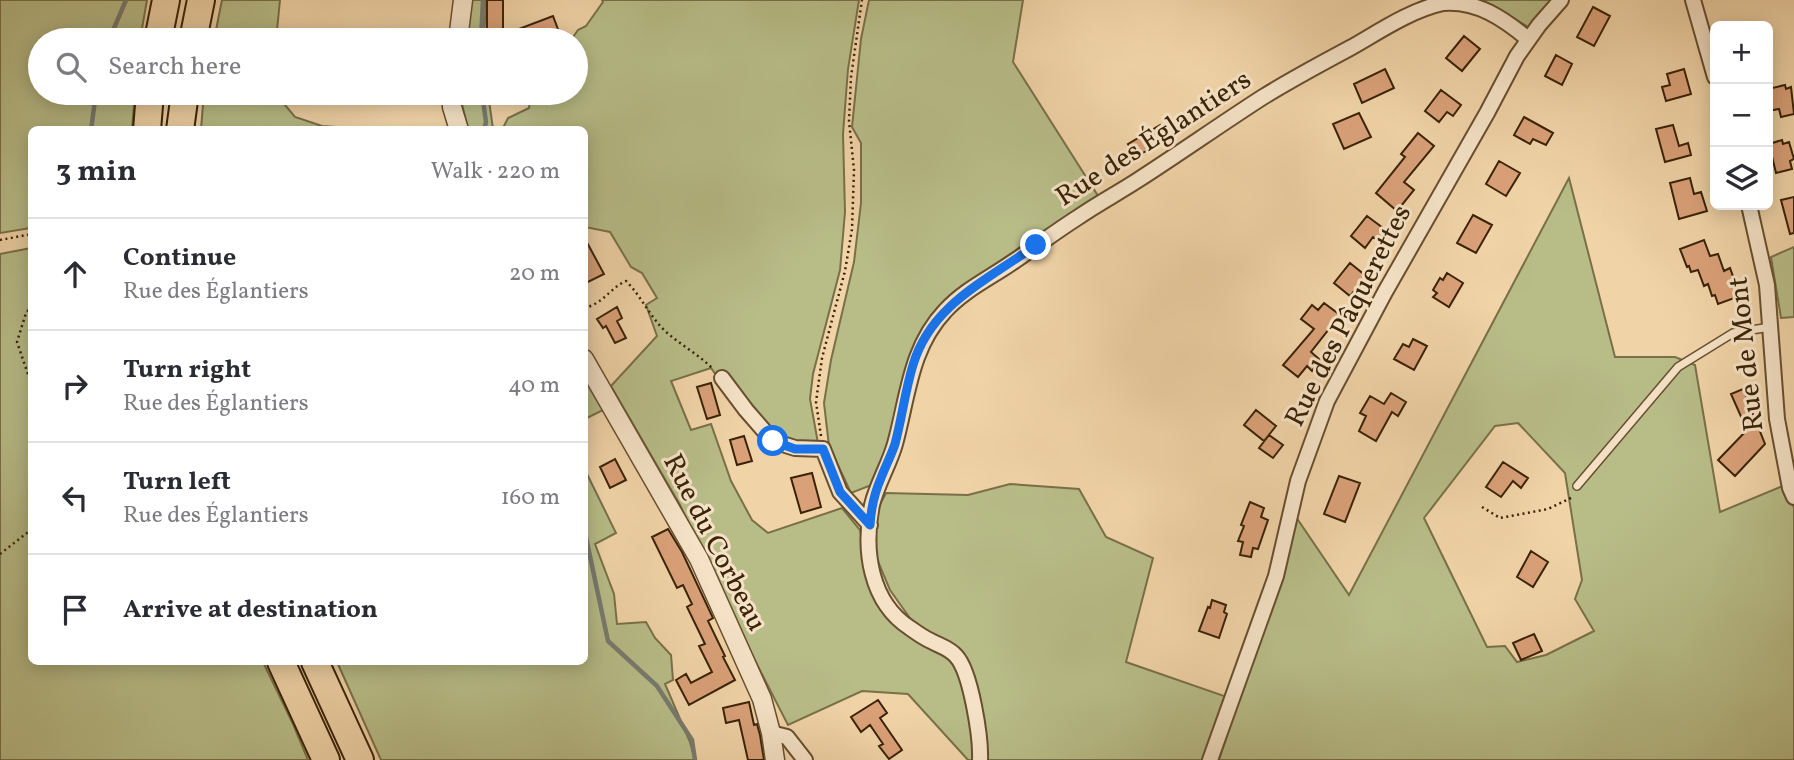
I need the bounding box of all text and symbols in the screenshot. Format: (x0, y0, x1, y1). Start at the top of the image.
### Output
map controls (1710, 21, 1773, 210)
button: + (1710, 21, 1773, 84)
search box (28, 28, 588, 105)
icon: search (52, 48, 90, 86)
text: Search here (108, 49, 241, 85)
street label: Rue des Églantiers (1049, 61, 1259, 217)
button: − (1710, 84, 1773, 147)
button: layers (1710, 147, 1773, 210)
text: 3 min (56, 151, 137, 193)
text: Walk · 220 m (431, 156, 560, 188)
street label: Rue des Pâquerettes (1276, 198, 1422, 434)
route end (1020, 229, 1051, 260)
text: Continue (123, 240, 236, 276)
icon: ahead (56, 255, 94, 293)
text: 20 m (509, 258, 560, 290)
street label: Rue de Mont (1719, 275, 1775, 433)
text: Rue des Églantiers (123, 276, 309, 308)
text: Turn right (123, 352, 251, 388)
icon: right (56, 367, 94, 405)
text: 40 m (508, 370, 560, 402)
text: Rue des Églantiers (123, 388, 309, 420)
route start (757, 425, 788, 456)
street label: Rue du Corbeau (653, 448, 775, 638)
text: Turn left (123, 464, 231, 500)
icon: left (56, 479, 94, 517)
text: 160 m (501, 482, 560, 514)
text: Rue des Églantiers (123, 500, 309, 532)
icon: arrive (56, 591, 94, 629)
text: Arrive at destination (123, 592, 378, 628)

